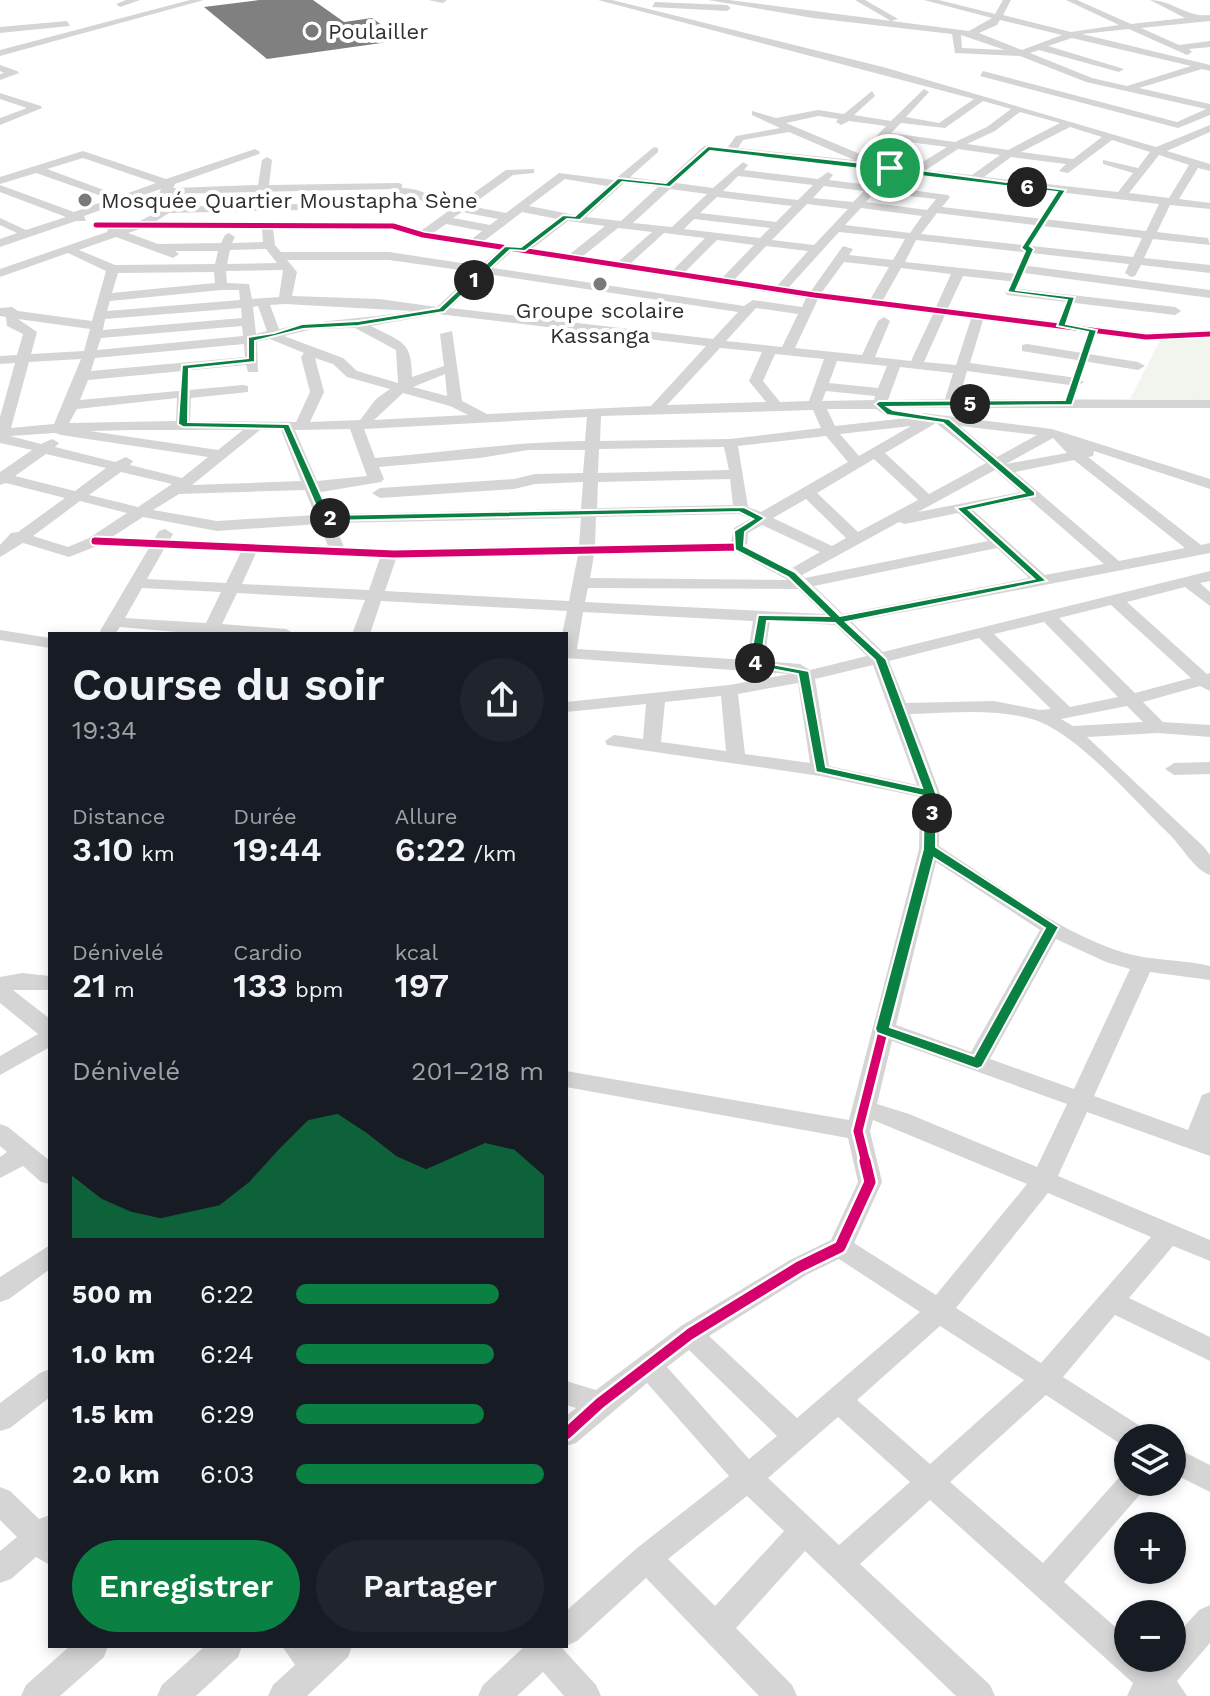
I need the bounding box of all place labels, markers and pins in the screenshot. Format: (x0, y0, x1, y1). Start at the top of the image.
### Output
place label: Poulailler (328, 19, 428, 44)
marker: Poulailler (303, 22, 321, 40)
pin (856, 134, 924, 202)
pin: 6 (1007, 167, 1047, 207)
place label: Mosquée Quartier Moustapha Sène (101, 188, 478, 213)
marker: Mosquée Quartier Moustapha Sène (76, 191, 94, 209)
pin: 1 (454, 260, 494, 300)
marker: Groupe scolaire Kassanga (591, 275, 609, 293)
place label: Groupe scolaire Kassanga (516, 298, 684, 348)
pin: 5 (950, 384, 990, 424)
pin: 2 (310, 498, 350, 538)
pin: 4 (735, 643, 775, 683)
pin: 3 (912, 793, 952, 833)

